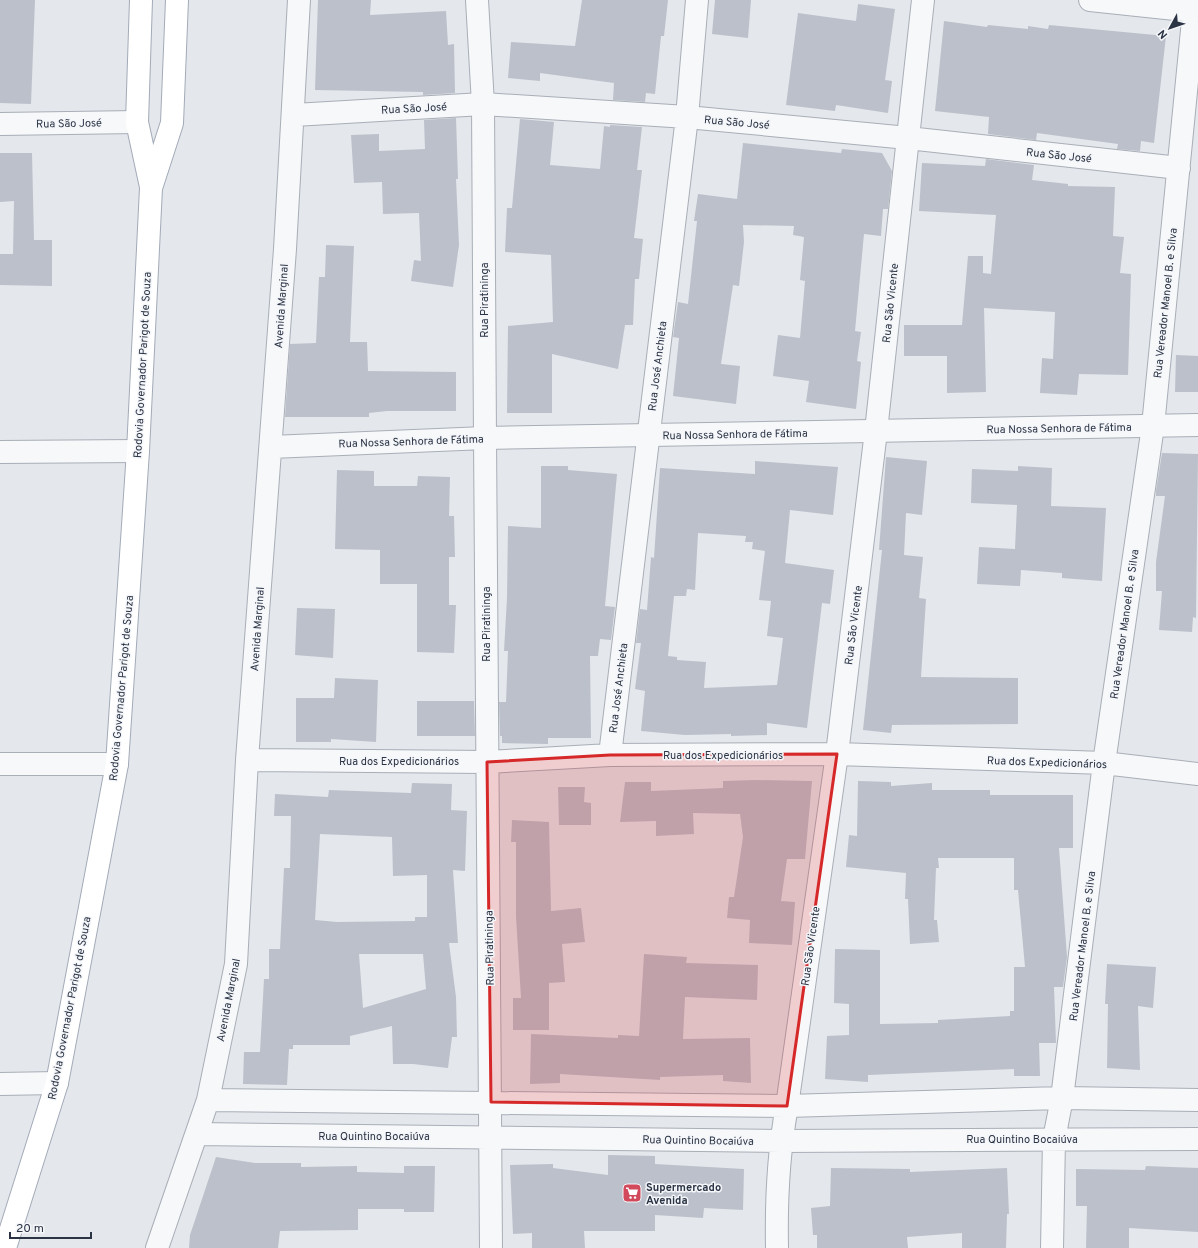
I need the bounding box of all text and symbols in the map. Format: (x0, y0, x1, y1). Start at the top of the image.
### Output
north arrow (1150, 8, 1190, 48)
text: N (1155, 26, 1171, 41)
street label: Rua São José (381, 100, 447, 118)
street label: Rua São José (703, 113, 770, 133)
street label: Rua São José (36, 116, 102, 132)
street label: Rua São José (1025, 146, 1092, 166)
street label: Rua Vereador Manoel B. e Silva (1151, 227, 1181, 379)
street label: Rua Piratininga (478, 262, 492, 338)
street label: Rua São Vicente (880, 262, 902, 344)
street label: Avenida Marginal (272, 263, 292, 349)
street label: Rodovia Governador Parigot de Souza (131, 271, 155, 459)
street label: Rua José Anchieta (646, 320, 671, 412)
street label: Rua Nossa Senhora de Fátima (986, 421, 1132, 437)
street label: Rua Nossa Senhora de Fátima (662, 427, 808, 443)
street label: Rua Nossa Senhora de Fátima (338, 432, 484, 452)
street label: Rua Vereador Manoel B. e Silva (1108, 548, 1142, 700)
street label: Rua São Vicente (842, 584, 866, 666)
street label: Avenida Marginal (248, 586, 268, 672)
street label: Rua Piratininga (480, 586, 494, 662)
street label: Rodovia Governador Parigot de Souza (107, 594, 137, 782)
street label: Rua José Anchieta (607, 642, 632, 734)
street label: Rua dos Expedicionários (663, 749, 783, 763)
street label: Rua dos Expedicionários (987, 754, 1107, 772)
street label: Rua dos Expedicionários (339, 755, 459, 769)
street label: Rua Vereador Manoel B. e Silva (1067, 870, 1099, 1022)
street label: Rua São Vicente (798, 905, 824, 987)
street label: Rua Piratininga (482, 910, 498, 986)
street label: Rodovia Governador Parigot de Souza (45, 915, 95, 1101)
street label: Avenida Marginal (214, 957, 244, 1043)
street label: Rua Quintino Bocaiúva (318, 1130, 430, 1144)
street label: Rua Quintino Bocaiúva (642, 1133, 754, 1149)
street label: Rua Quintino Bocaiúva (966, 1133, 1078, 1147)
place label: Supermercado Avenida (646, 1181, 721, 1208)
supermarket icon: Supermercado Avenida (621, 1182, 643, 1204)
scale bar (10, 1214, 91, 1240)
text: 20 m (16, 1221, 44, 1237)

